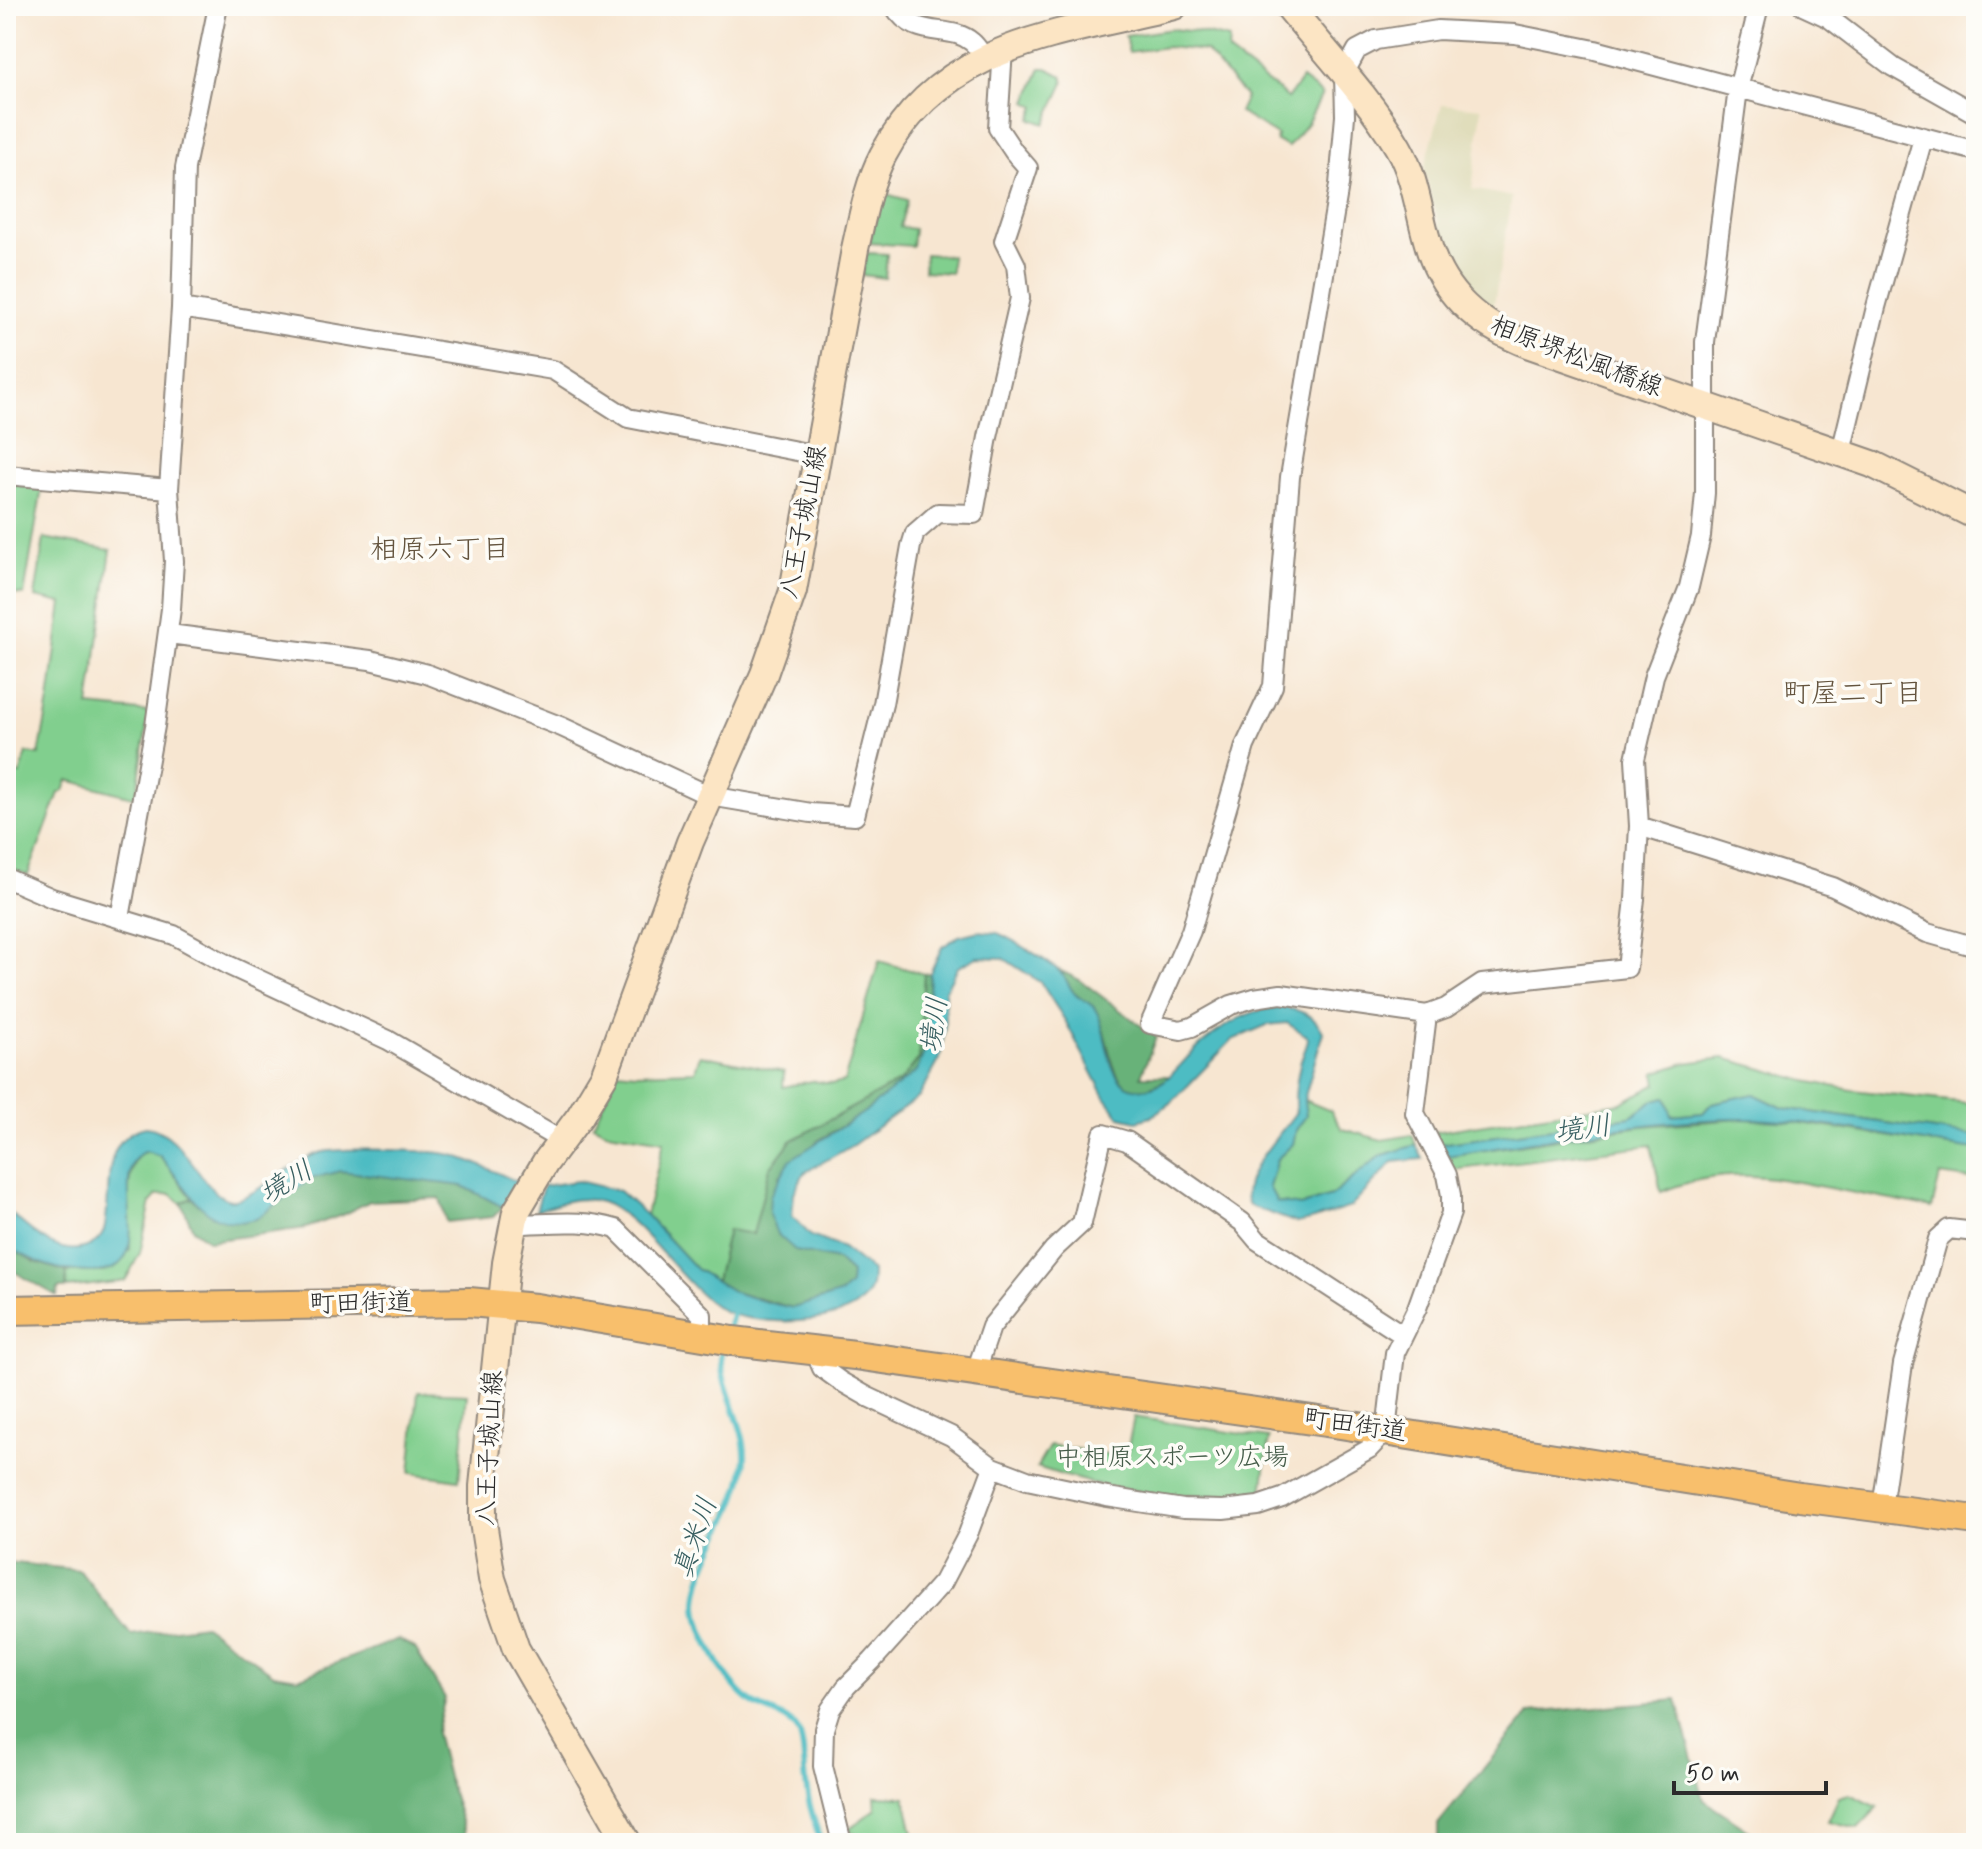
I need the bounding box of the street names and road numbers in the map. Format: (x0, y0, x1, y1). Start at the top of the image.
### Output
street label: 相原堺松風橋線 (1485, 309, 1667, 405)
street label: 八王子城山線 (772, 442, 836, 602)
street label: 町田街道 (309, 1286, 413, 1322)
street label: 八王子城山線 (469, 1369, 511, 1527)
street label: 町田街道 (1301, 1402, 1409, 1450)

